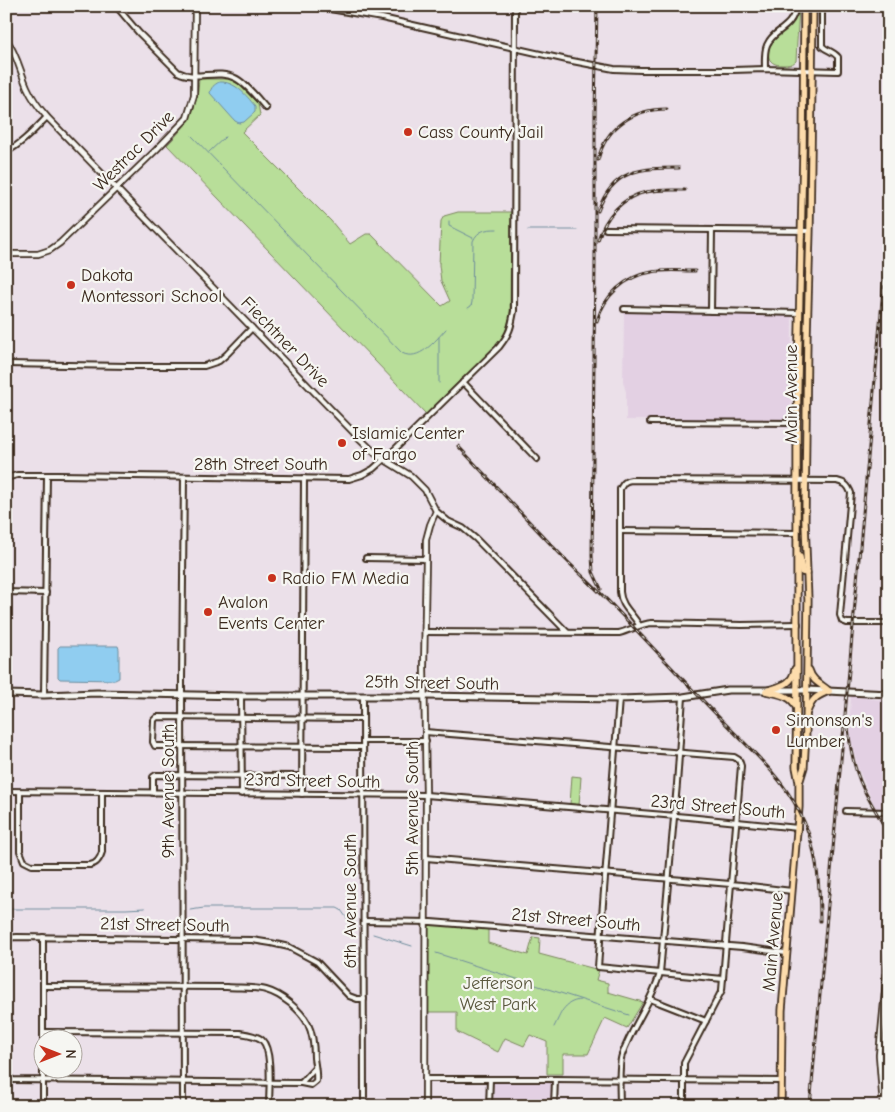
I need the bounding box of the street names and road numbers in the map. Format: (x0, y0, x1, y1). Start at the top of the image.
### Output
street label: Westrac Drive (89, 106, 179, 196)
street label: Fiechtner Drive (237, 292, 333, 392)
street label: Main Avenue (781, 344, 802, 444)
street label: 28th Street South (194, 454, 328, 475)
street label: 25th Street South (365, 671, 499, 695)
street label: 9th Avenue South (158, 724, 179, 858)
street label: 5th Avenue South (402, 741, 423, 875)
street label: 23rd Street South (245, 769, 381, 793)
street label: 23rd Street South (650, 791, 786, 823)
street label: 6th Avenue South (340, 834, 361, 968)
street label: Main Avenue (758, 892, 788, 992)
street label: 21st Street South (510, 904, 642, 936)
street label: 21st Street South (100, 913, 230, 937)

